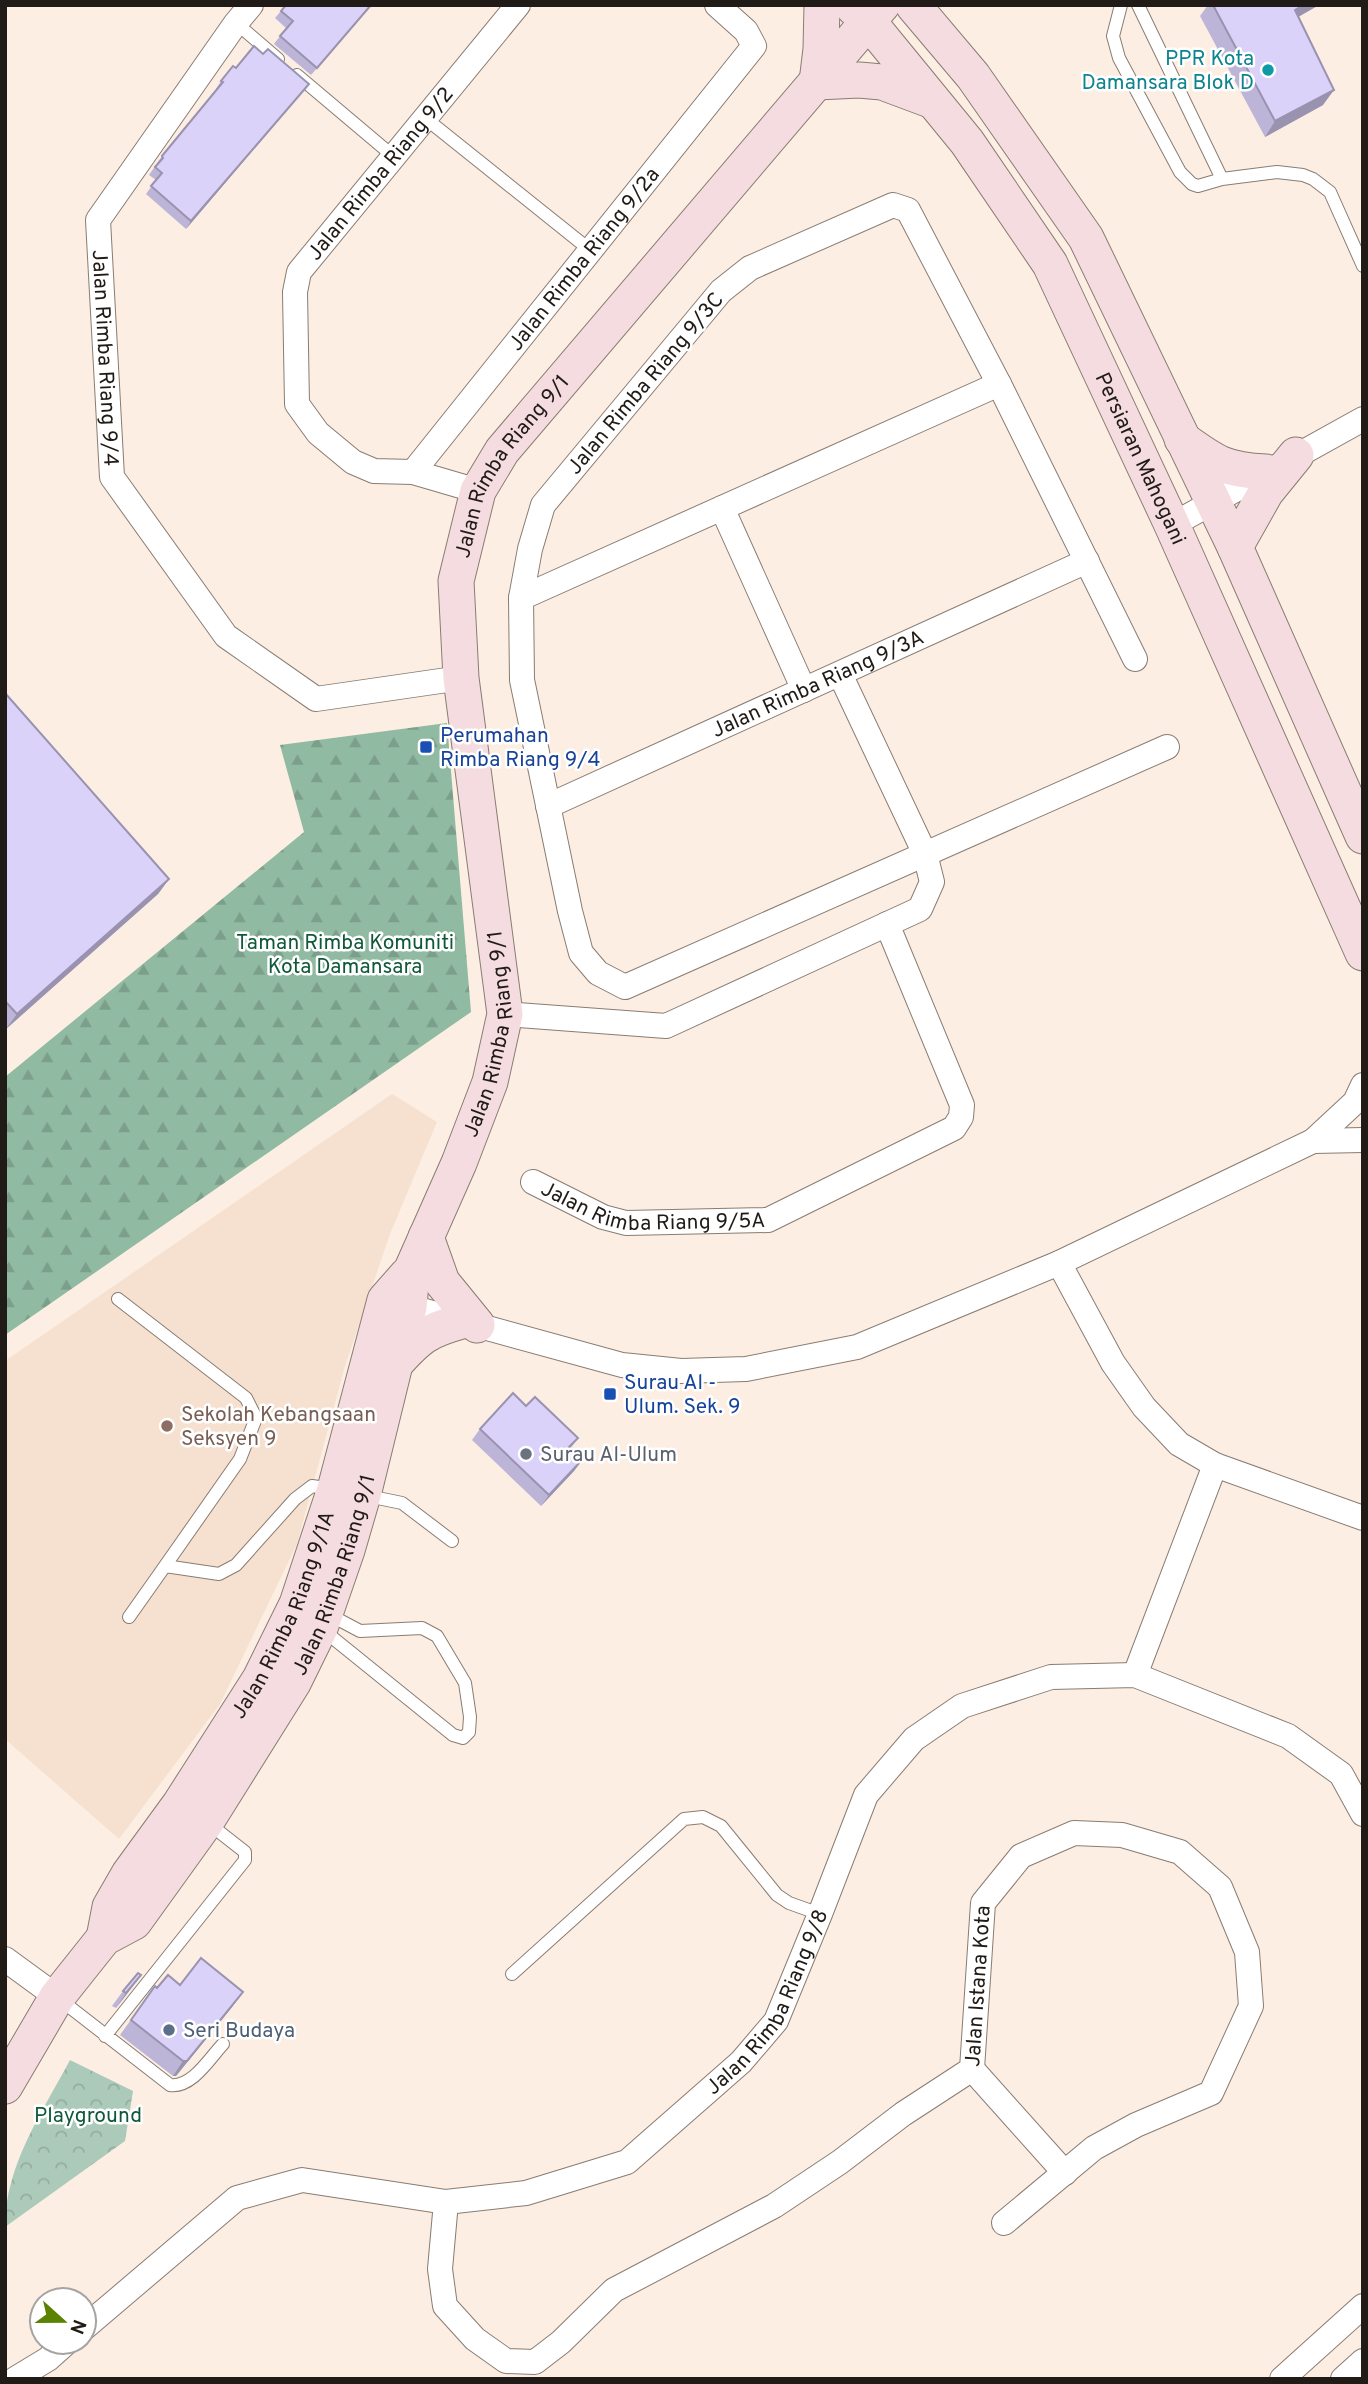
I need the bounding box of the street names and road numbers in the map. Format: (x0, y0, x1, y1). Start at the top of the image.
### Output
street label: Jalan Rimba Riang 9/2 (302, 82, 460, 266)
street label: Jalan Rimba Riang 9/2a (503, 163, 666, 357)
street label: Jalan Rimba Riang 9/4 (85, 249, 123, 467)
street label: Jalan Rimba Riang 9/3C (562, 287, 730, 481)
street label: Persiaran Mahogani (1088, 369, 1191, 549)
street label: Jalan Rimba Riang 9/1 (450, 370, 576, 561)
street label: Jalan Rimba Riang 9/3A (708, 625, 929, 745)
street label: Jalan Rimba Riang 9/1 (458, 929, 521, 1141)
street label: Jalan Rimba Riang 9/5A (536, 1176, 766, 1238)
street label: Jalan Rimba Riang 9/1 (287, 1472, 383, 1680)
street label: Jalan Rimba Riang 9/1A (226, 1508, 342, 1724)
street label: Jalan Istana Kota (960, 1905, 998, 2068)
street label: Jalan Rimba Riang 9/8 (701, 1906, 835, 2102)

